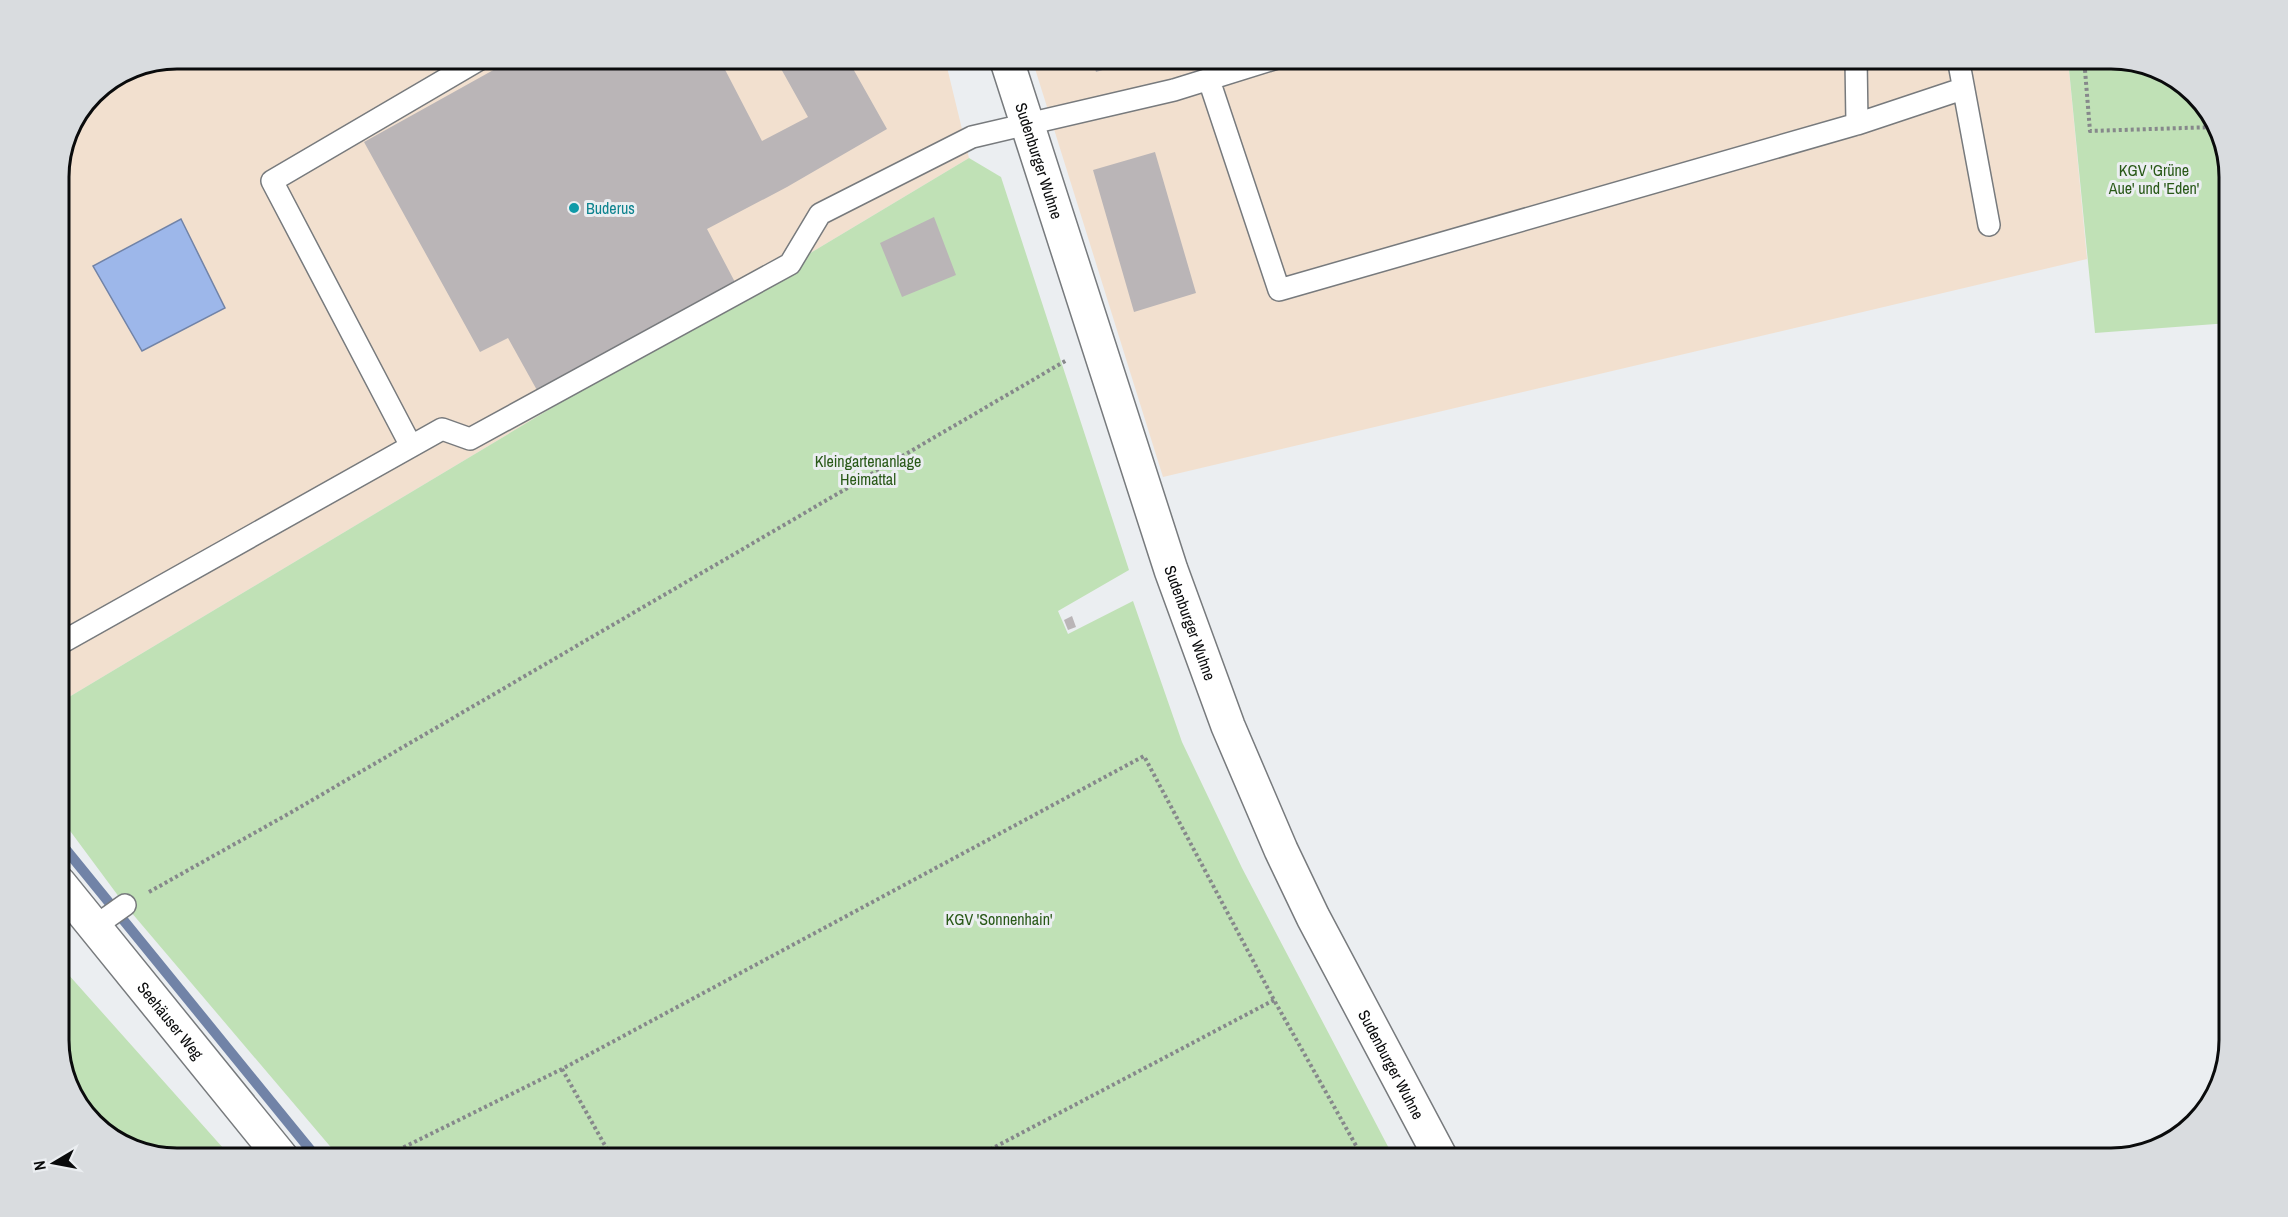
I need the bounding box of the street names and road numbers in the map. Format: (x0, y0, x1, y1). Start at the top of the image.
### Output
street label: Sudenburger Wuhne (1010, 100, 1068, 222)
street label: Sudenburger Wuhne (1159, 562, 1221, 683)
street label: Seehäuser Weg (132, 977, 209, 1064)
street label: Sudenburger Wuhne (1353, 1006, 1429, 1123)

